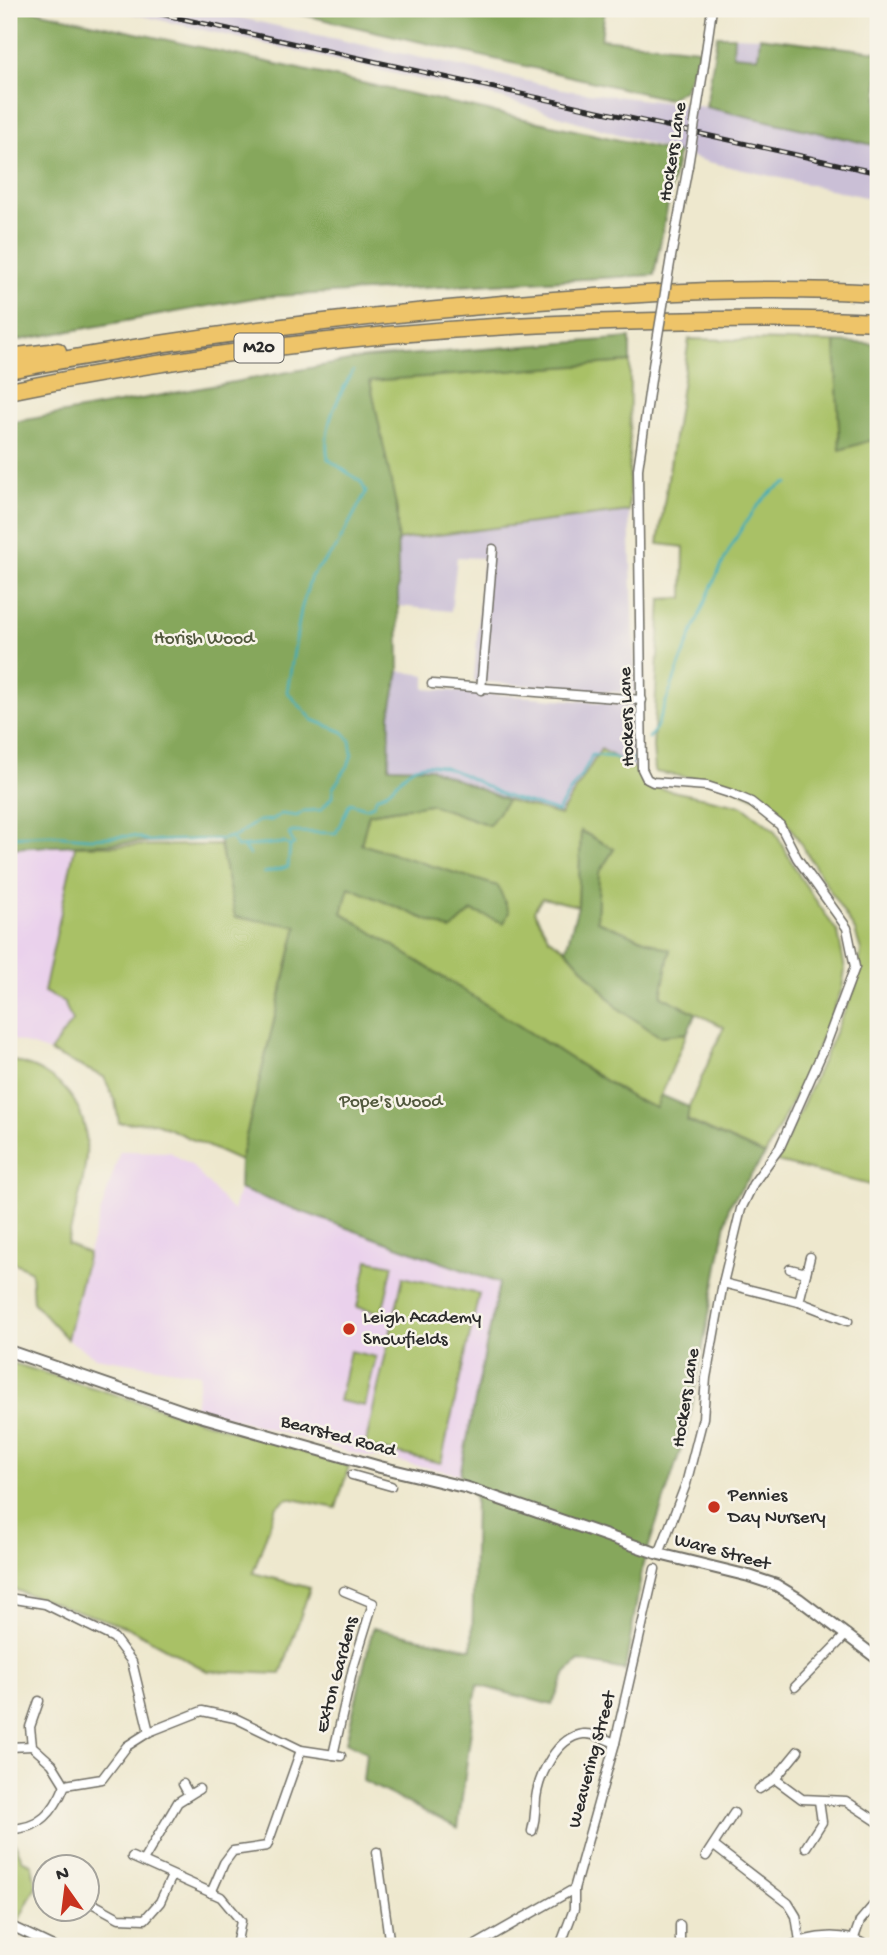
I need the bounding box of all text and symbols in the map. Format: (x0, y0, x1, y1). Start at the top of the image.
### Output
street label: Hockers Lane (655, 101, 693, 203)
road number: M20 (234, 334, 284, 362)
park label: Horish Wood (154, 628, 256, 651)
street label: Hockers Lane (615, 666, 641, 767)
park label: Pope's Wood (339, 1091, 444, 1114)
place label: Leigh Academy Snowfields (363, 1307, 482, 1352)
marker: Leigh Academy Snowfields (341, 1321, 357, 1337)
street label: Hockers Lane (668, 1347, 706, 1449)
street label: Bearsted Road (277, 1410, 400, 1464)
place label: Pennies Day Nursery (726, 1485, 826, 1530)
marker: Pennies Day Nursery (706, 1499, 722, 1515)
street label: Ware Street (671, 1529, 775, 1577)
street label: Exton Gardens (311, 1613, 365, 1736)
street label: Weavering Street (564, 1687, 623, 1831)
north arrow (32, 1854, 102, 1924)
text: N (54, 1862, 72, 1888)

